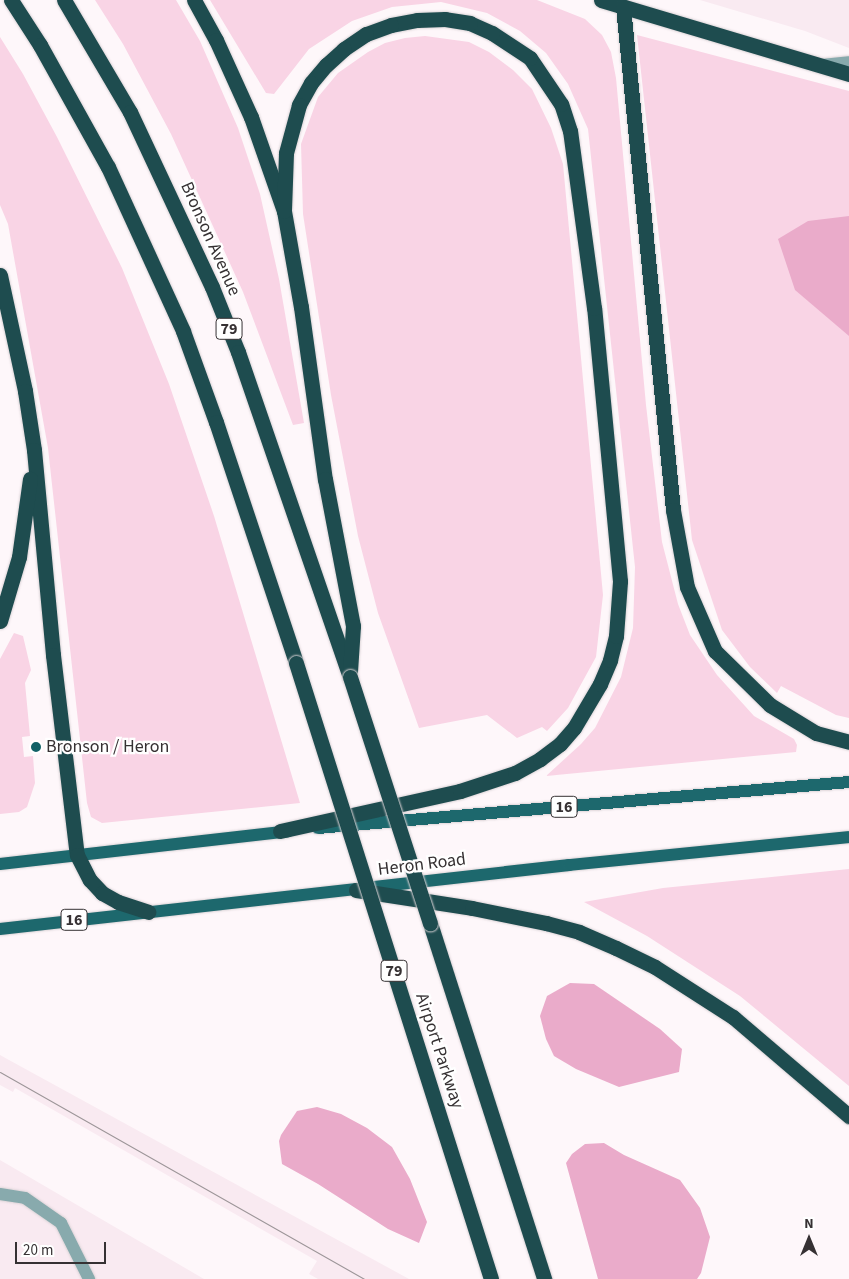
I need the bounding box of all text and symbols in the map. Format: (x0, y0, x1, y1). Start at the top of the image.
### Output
street label: Bronson Avenue (175, 179, 245, 299)
road number: 79 (215, 316, 243, 342)
place label: Bronson / Heron (46, 736, 169, 758)
marker: Bronson / Heron (30, 741, 42, 753)
road number: 16 (550, 794, 578, 820)
street label: Heron Road (377, 849, 467, 881)
road number: 16 (60, 906, 88, 934)
road number: 79 (380, 958, 408, 984)
street label: Airport Parkway (410, 991, 468, 1111)
north arrow (784, 1214, 834, 1264)
text: N (804, 1214, 814, 1234)
scale bar (18, 1232, 109, 1264)
text: 20 m (23, 1240, 53, 1261)

